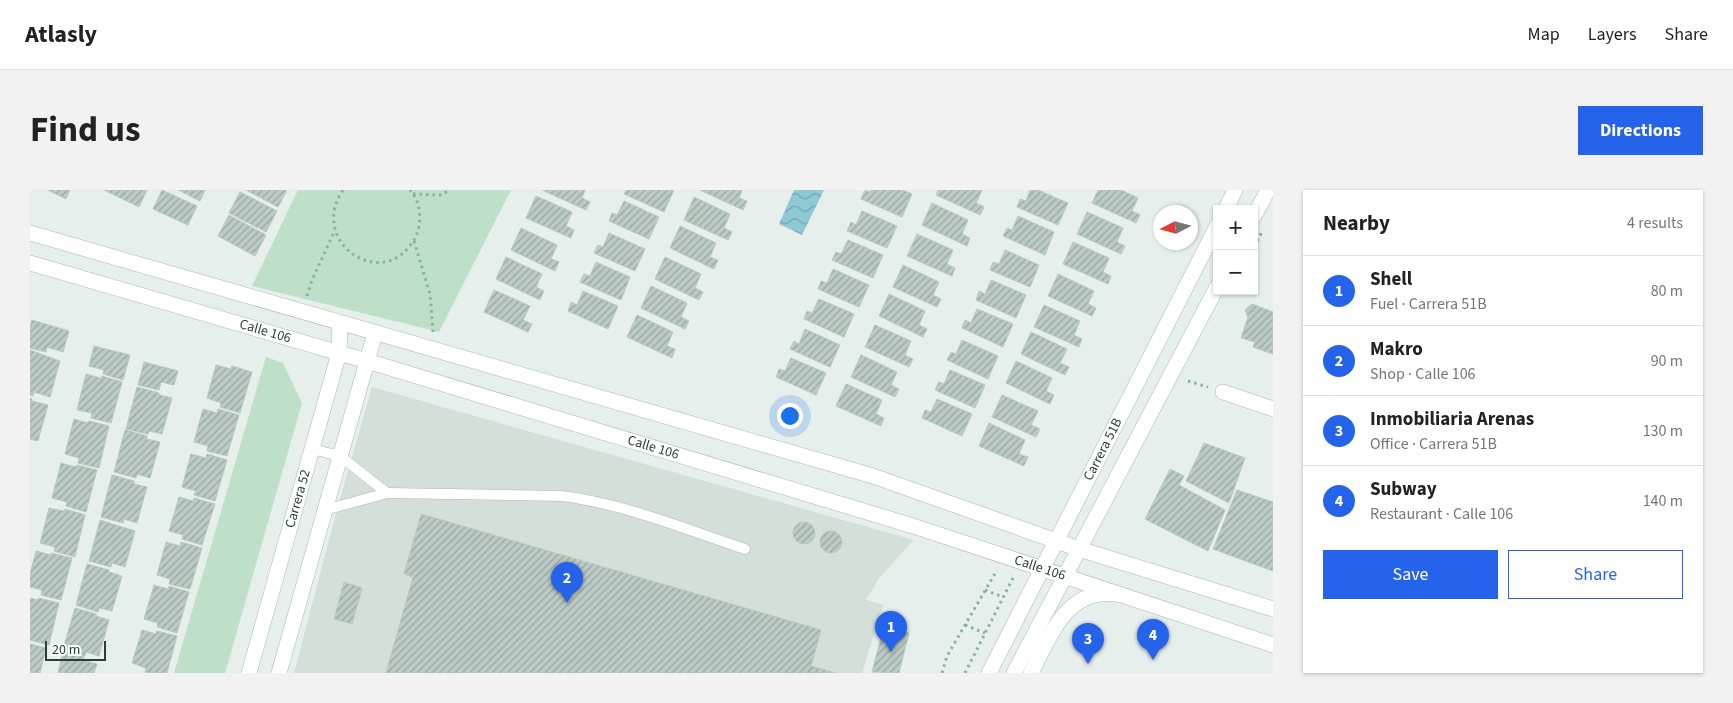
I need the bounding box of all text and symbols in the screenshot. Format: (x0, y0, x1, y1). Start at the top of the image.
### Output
text: Atlasly (25, 17, 97, 52)
text: Map (1528, 22, 1560, 47)
text: Layers (1588, 22, 1637, 47)
text: Share (1665, 22, 1708, 47)
text: Find us (30, 105, 140, 155)
button: Directions (1578, 106, 1703, 155)
north arrow (1153, 205, 1198, 250)
map controls (1213, 205, 1258, 295)
button: + (1213, 205, 1258, 250)
text: Nearby (1323, 208, 1390, 238)
text: 4 results (1627, 212, 1683, 234)
button: − (1213, 250, 1258, 295)
text: Shell (1370, 266, 1412, 293)
text: 1 (1335, 280, 1343, 302)
text: 80 m (1651, 280, 1683, 302)
text: Fuel · Carrera 51B (1370, 293, 1487, 315)
street label: Calle 106 (237, 314, 293, 348)
text: Makro (1370, 336, 1423, 363)
text: 2 (1335, 350, 1343, 372)
text: 90 m (1651, 350, 1683, 372)
text: Shop · Calle 106 (1370, 363, 1476, 385)
your location (777, 403, 803, 429)
text: Inmobiliaria Arenas (1370, 406, 1534, 433)
street label: Carrera 51B (1079, 414, 1127, 484)
text: 3 (1335, 420, 1343, 442)
text: 130 m (1643, 420, 1683, 442)
street label: Calle 106 (625, 430, 681, 465)
text: Office · Carrera 51B (1370, 433, 1497, 455)
street label: Carrera 52 (280, 467, 316, 530)
text: Subway (1370, 476, 1437, 503)
text: 4 (1335, 490, 1343, 512)
text: 140 m (1643, 490, 1683, 512)
text: Restaurant · Calle 106 (1370, 503, 1513, 525)
street label: Calle 106 (1012, 550, 1068, 586)
button: Save (1323, 550, 1498, 599)
button: Share (1508, 550, 1683, 599)
pin: 2 (551, 562, 583, 603)
pin: 1 (875, 611, 907, 652)
pin: 4 (1137, 619, 1169, 660)
pin: 3 (1072, 623, 1104, 664)
scale bar (45, 638, 106, 661)
text: 20 m (52, 640, 80, 660)

